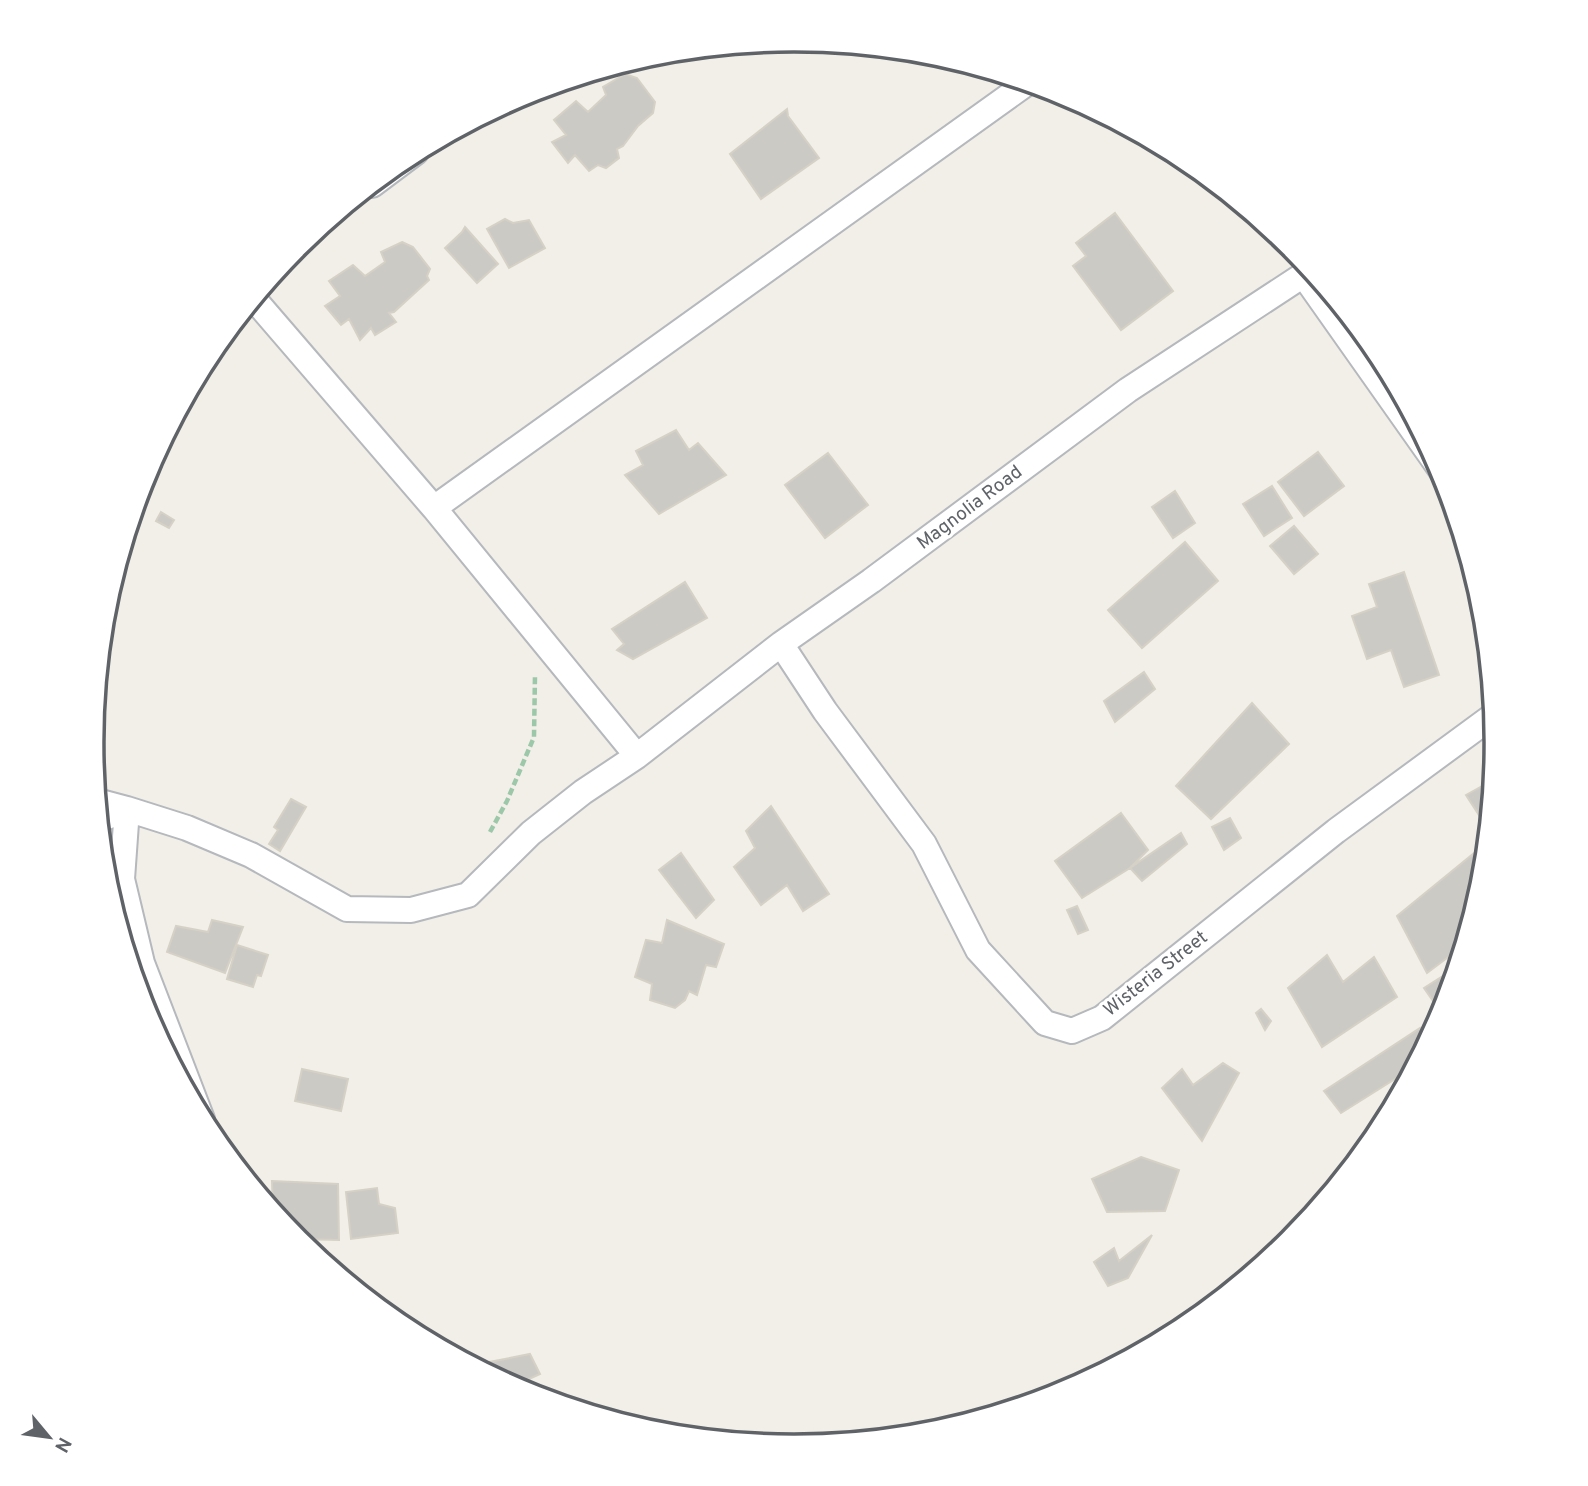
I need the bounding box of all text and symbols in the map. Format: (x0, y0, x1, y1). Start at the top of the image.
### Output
street label: Magnolia Road (913, 461, 1027, 555)
street label: Wisteria Street (1099, 926, 1213, 1022)
north arrow (14, 1402, 84, 1472)
text: N (48, 1432, 76, 1456)

